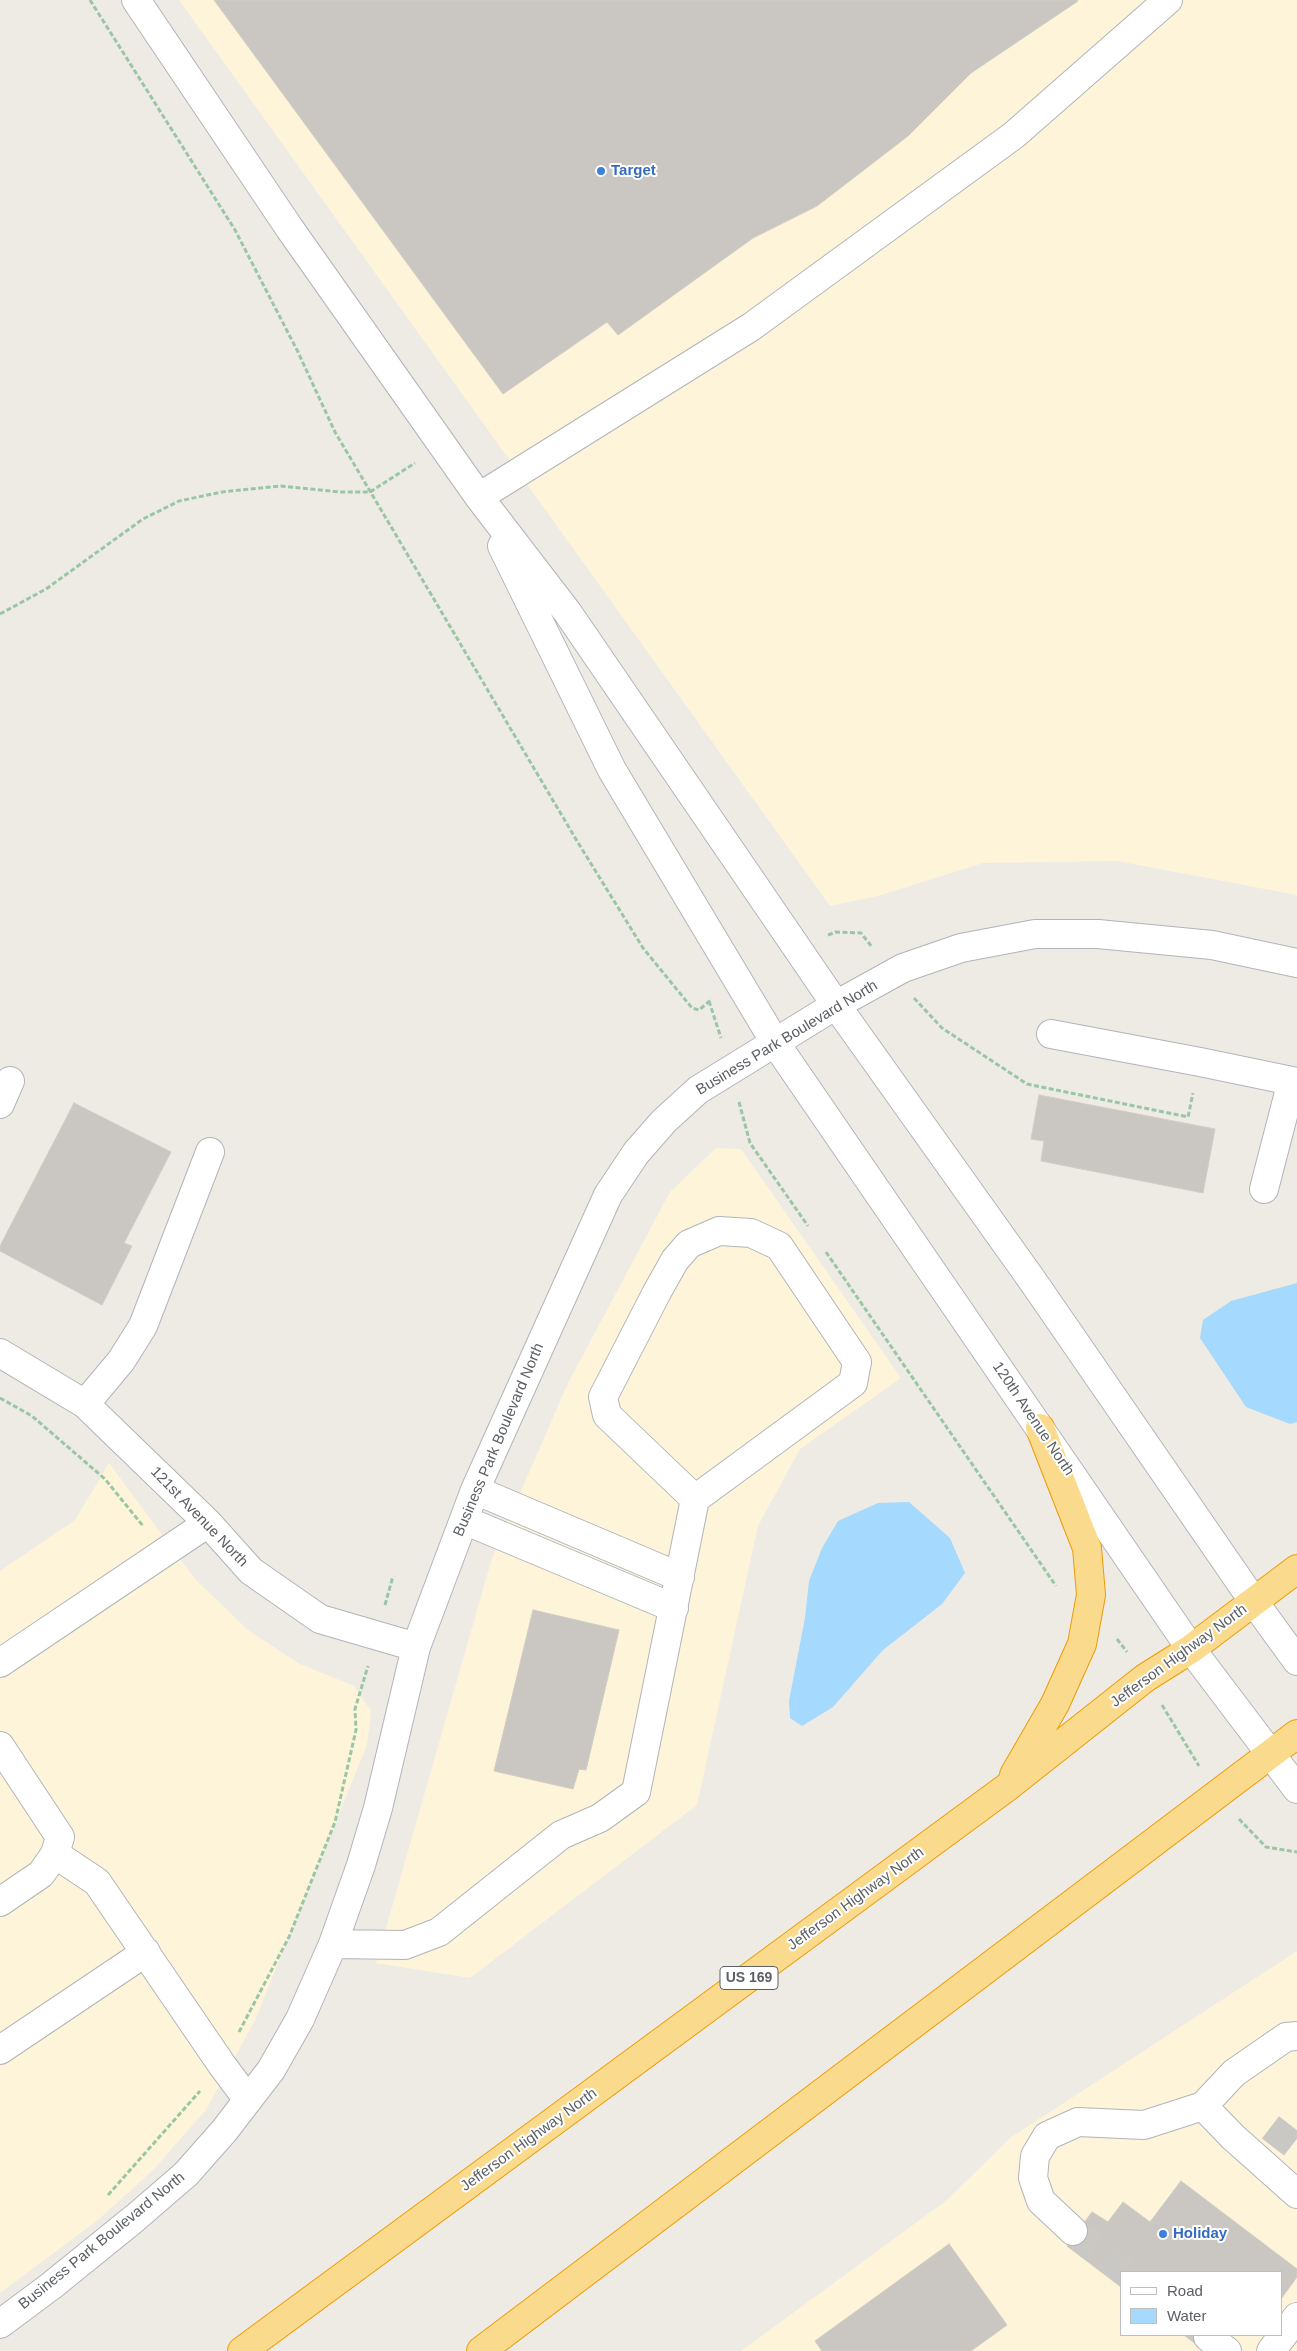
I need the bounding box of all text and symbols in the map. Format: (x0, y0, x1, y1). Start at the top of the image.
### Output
place label: Target (611, 162, 656, 180)
marker: Target (595, 165, 607, 177)
street label: Business Park Boulevard North (693, 977, 881, 1099)
street label: Business Park Boulevard North (450, 1341, 548, 1539)
street label: 120th Avenue North (988, 1359, 1078, 1479)
street label: 121st Avenue North (147, 1463, 251, 1571)
street label: Jefferson Highway North (1107, 1601, 1251, 1711)
street label: Jefferson Highway North (784, 1844, 928, 1954)
road number: US 169 (720, 1966, 778, 1990)
street label: Jefferson Highway North (457, 2085, 601, 2195)
street label: Business Park Boulevard North (15, 2168, 189, 2314)
place label: Holiday (1173, 2225, 1227, 2243)
marker: Holiday (1157, 2228, 1169, 2240)
legend (1120, 2271, 1282, 2336)
text: Road (1167, 2282, 1203, 2299)
text: Water (1167, 2307, 1206, 2324)

